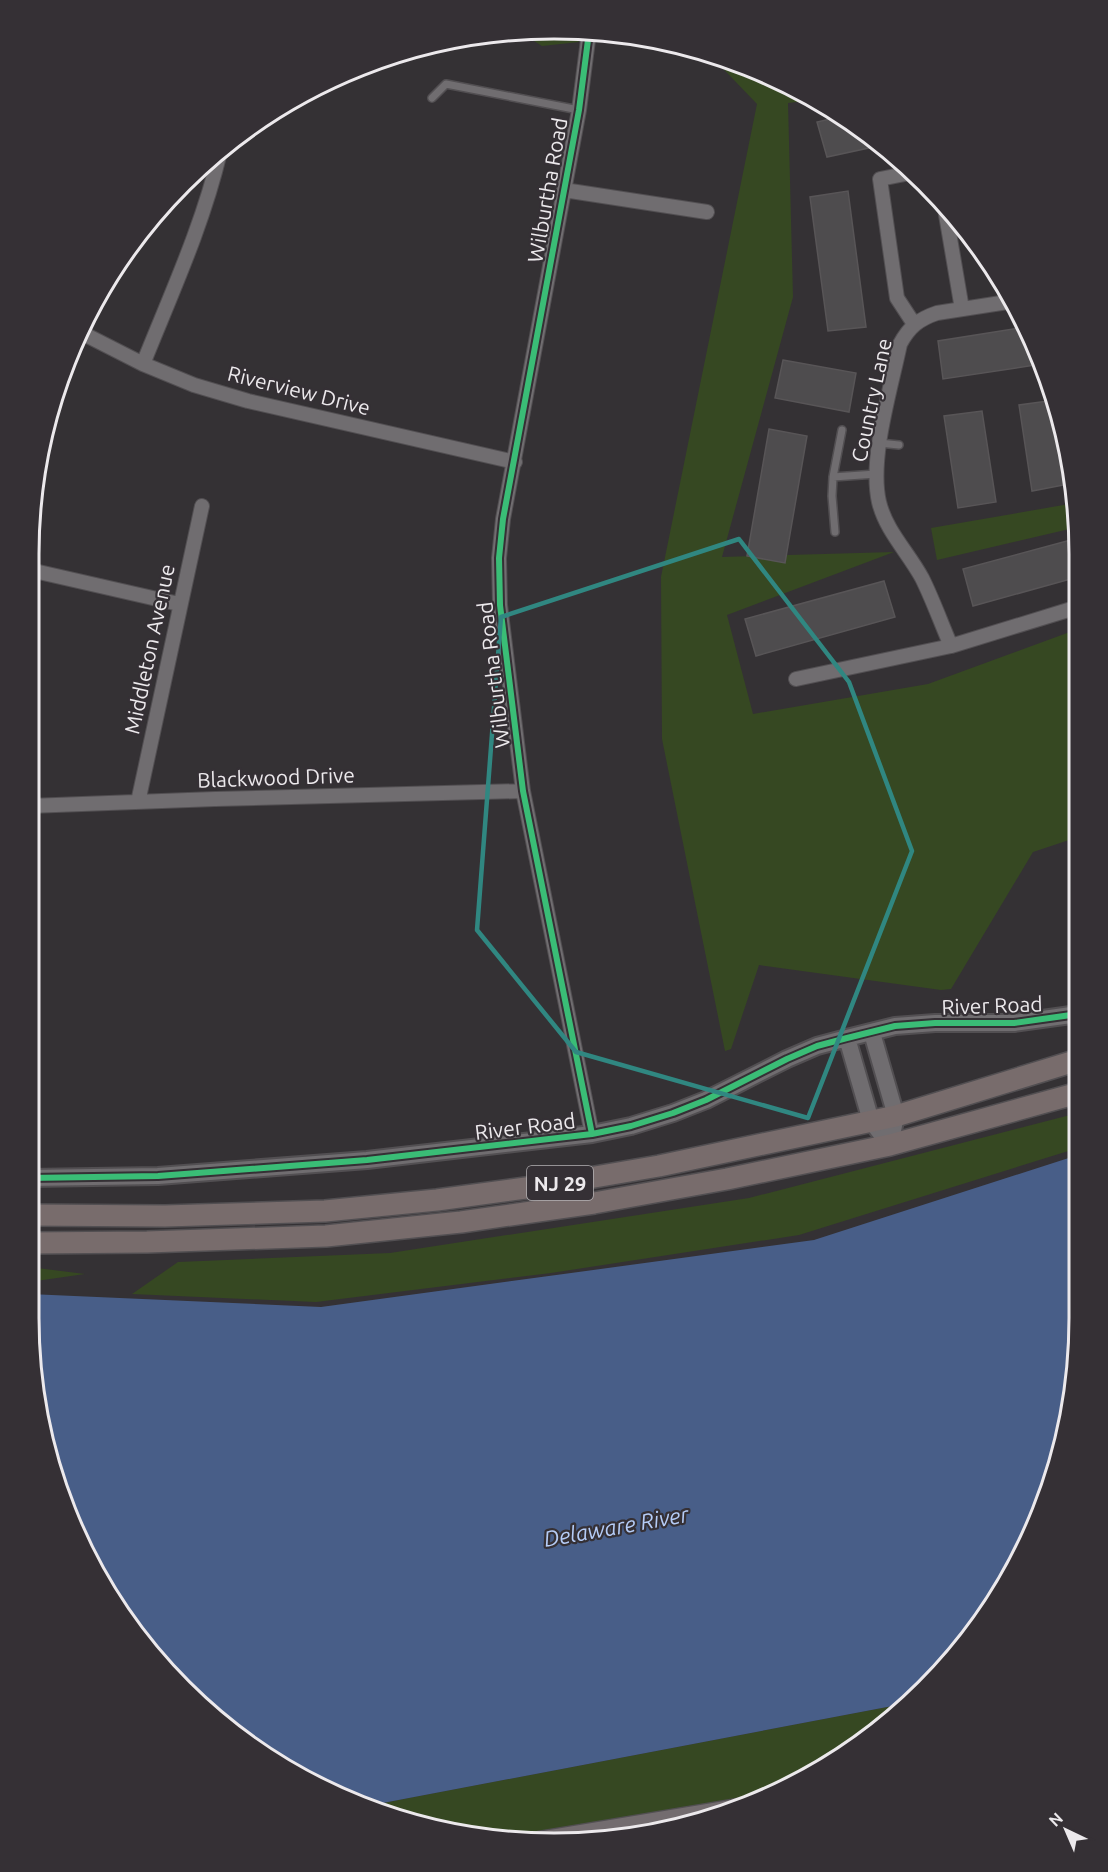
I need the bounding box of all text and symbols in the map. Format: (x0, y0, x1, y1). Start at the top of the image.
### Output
street label: Wilburtha Road (522, 116, 572, 264)
street label: Country Lane (846, 336, 896, 464)
street label: Riverview Drive (225, 361, 373, 419)
street label: Middleton Avenue (119, 562, 179, 736)
street label: Wilburtha Road (472, 601, 514, 749)
street label: Blackwood Drive (197, 762, 355, 792)
street label: River Road (941, 991, 1043, 1019)
street label: River Road (473, 1108, 577, 1144)
road number: NJ 29 (527, 1166, 593, 1200)
water label: Delaware River (542, 1501, 691, 1551)
north arrow (1036, 1800, 1096, 1860)
text: N (1045, 1809, 1066, 1830)

